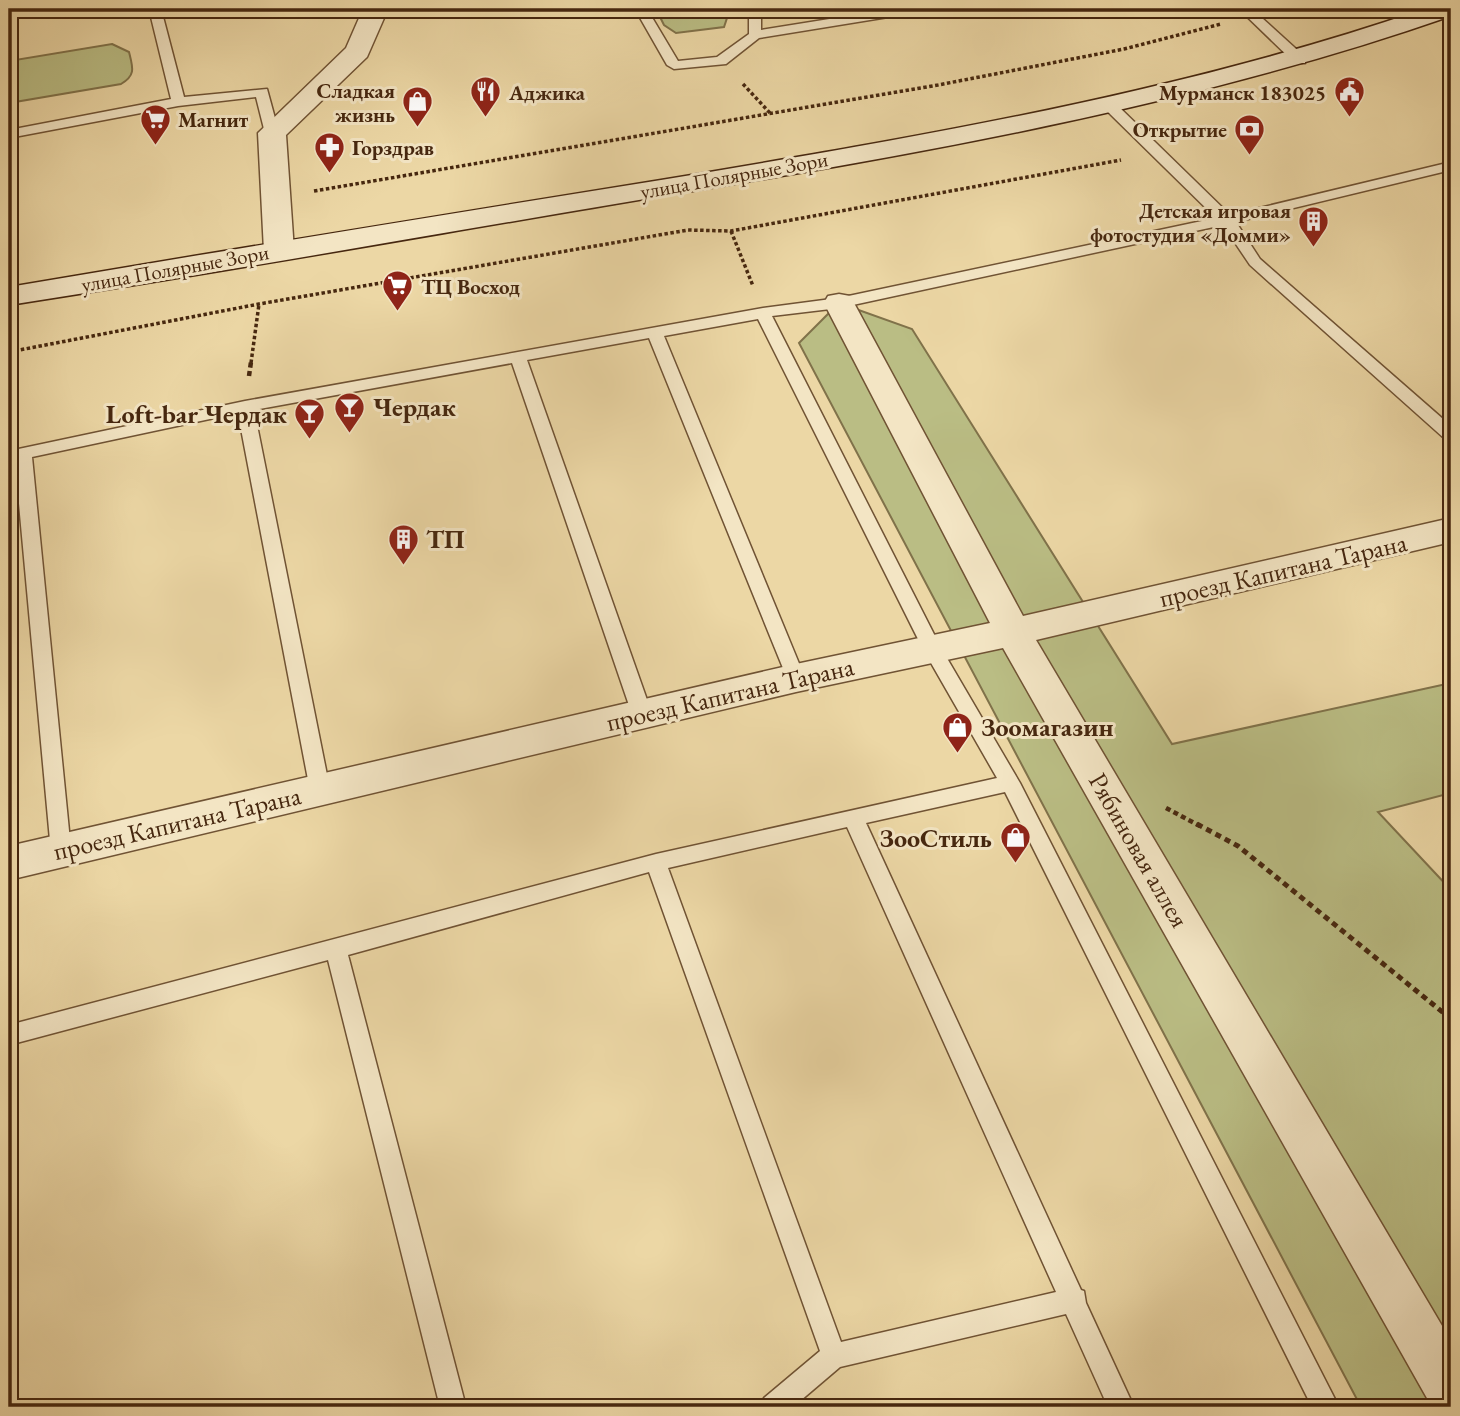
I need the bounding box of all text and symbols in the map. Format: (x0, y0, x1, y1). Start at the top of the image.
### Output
restaurant icon: Аджика (469, 75, 503, 119)
public building icon: Мурманск 183025 (1332, 75, 1366, 119)
place label: Сладкая жизнь (316, 77, 395, 128)
place label: Аджика (508, 79, 586, 106)
place label: Мурманск 183025 (1159, 79, 1326, 106)
shop icon: Сладкая жизнь (401, 85, 435, 129)
supermarket icon: Магнит (138, 102, 172, 146)
place label: Магнит (178, 106, 249, 133)
bank icon: Открытие (1233, 112, 1267, 156)
place label: Открытие (1133, 116, 1227, 143)
pharmacy icon: Горздрав (312, 130, 346, 174)
place label: Горздрав (352, 134, 434, 161)
street label: улица Полярные Зори (638, 145, 830, 205)
place label: Детская игровая фотостудия «Домми» (1090, 197, 1291, 248)
building icon: Детская игровая фотостудия «Домми» (1297, 205, 1331, 249)
street label: улица Полярные Зори (79, 238, 271, 298)
supermarket icon: ТЦ Восход (381, 269, 415, 313)
place label: ТЦ Восход (421, 273, 520, 300)
bar icon: Чердак (333, 390, 367, 434)
place label: Чердак (373, 390, 456, 424)
place label: Loft-bar Чердак (106, 397, 288, 431)
bar icon: Loft-bar Чердак (293, 397, 327, 441)
building icon: ТП (386, 522, 420, 566)
place label: ТП (426, 522, 465, 556)
street label: проезд Капитана Тарана (1156, 525, 1411, 615)
street label: проезд Капитана Тарана (603, 649, 858, 739)
shop icon: Зоомагазин (941, 710, 975, 754)
place label: Зоомагазин (981, 710, 1113, 744)
street label: Рябиновая аллея (1081, 767, 1197, 933)
street label: проезд Капитана Тарана (50, 778, 305, 868)
place label: ЗооСтиль (879, 821, 992, 855)
shop icon: ЗооСтиль (998, 821, 1032, 865)

